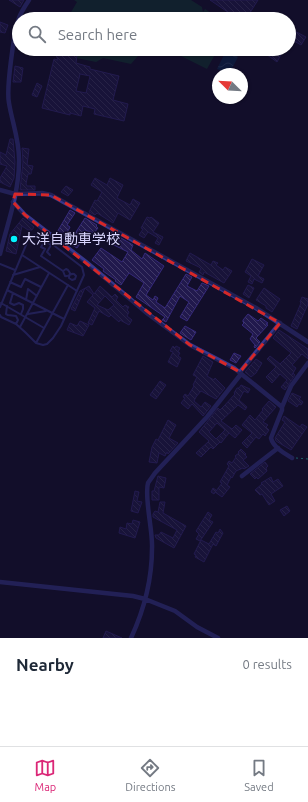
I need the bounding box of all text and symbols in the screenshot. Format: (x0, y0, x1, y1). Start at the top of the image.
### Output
search box (12, 12, 296, 56)
icon: search (26, 23, 48, 45)
text: Search here (58, 26, 137, 43)
north arrow (212, 68, 248, 104)
place label: 大洋自動車学校 (22, 231, 120, 247)
marker: 大洋自動車学校 (9, 234, 19, 244)
text: Nearby (16, 655, 74, 674)
text: 0 results (242, 657, 292, 671)
tab: Map (34, 757, 56, 793)
tab: Directions (125, 757, 176, 793)
tab: Saved (244, 757, 274, 793)

